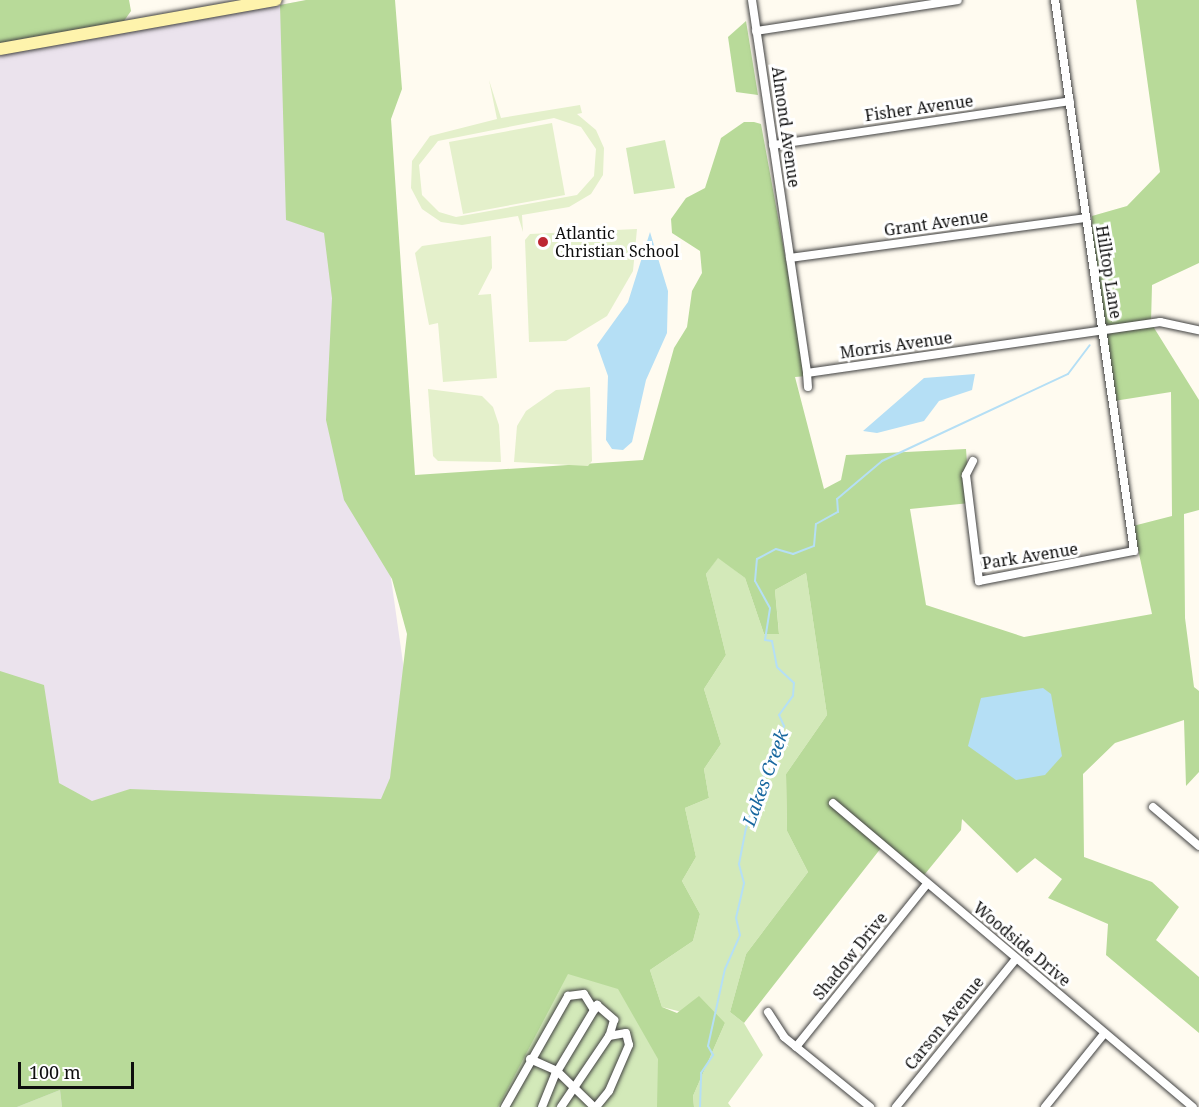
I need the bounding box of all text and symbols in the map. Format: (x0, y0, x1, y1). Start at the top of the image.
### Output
street label: Almond Avenue (768, 65, 804, 189)
street label: Fisher Avenue (864, 91, 974, 125)
street label: Grant Avenue (883, 206, 989, 240)
place label: Atlantic Christian School (555, 223, 679, 261)
street label: Hilltop Lane (1092, 224, 1126, 320)
marker: Atlantic Christian School (536, 235, 550, 249)
street label: Morris Avenue (839, 328, 953, 362)
street label: Park Avenue (981, 539, 1079, 573)
water label: Lakes Creek (738, 727, 792, 829)
street label: Woodside Drive (969, 898, 1075, 990)
street label: Shadow Drive (809, 908, 891, 1004)
street label: Carson Avenue (901, 972, 987, 1074)
scale bar (21, 1050, 136, 1088)
text: 100 m (29, 1060, 81, 1084)

